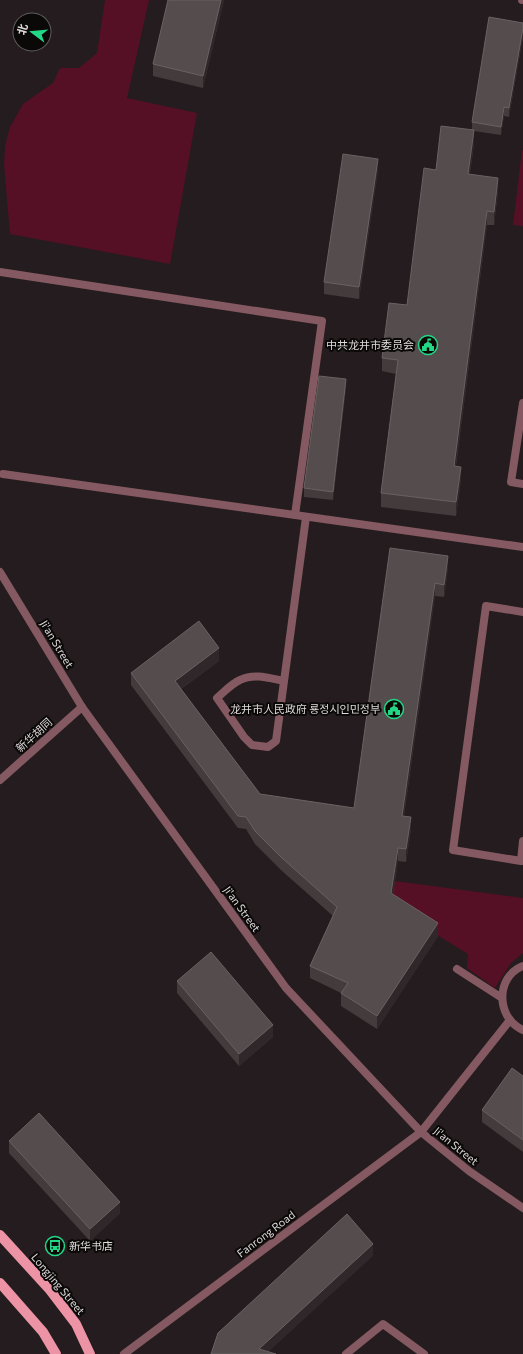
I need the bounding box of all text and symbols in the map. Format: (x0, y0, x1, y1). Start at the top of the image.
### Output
north arrow (12, 12, 52, 52)
text: 北 (14, 22, 30, 36)
public building icon: 中共龙井市委员会 (417, 334, 439, 356)
place label: 中共龙井市委员会 (326, 338, 414, 351)
street label: Ji'an Street (37, 617, 77, 671)
public building icon: 龙井市人民政府 룡정시인민정부 (383, 698, 405, 720)
place label: 龙井市人民政府 룡정시인민정부 (230, 702, 380, 715)
street label: 新华胡同 (13, 715, 54, 754)
street label: Ji'an Street (221, 883, 264, 935)
street label: Ji'an Street (431, 1124, 482, 1169)
street label: Fanrong Road (234, 1208, 297, 1260)
bus stop icon: 新华书店 (44, 1235, 66, 1257)
place label: 新华书店 (69, 1239, 113, 1252)
street label: Longjing Street (29, 1250, 88, 1317)

